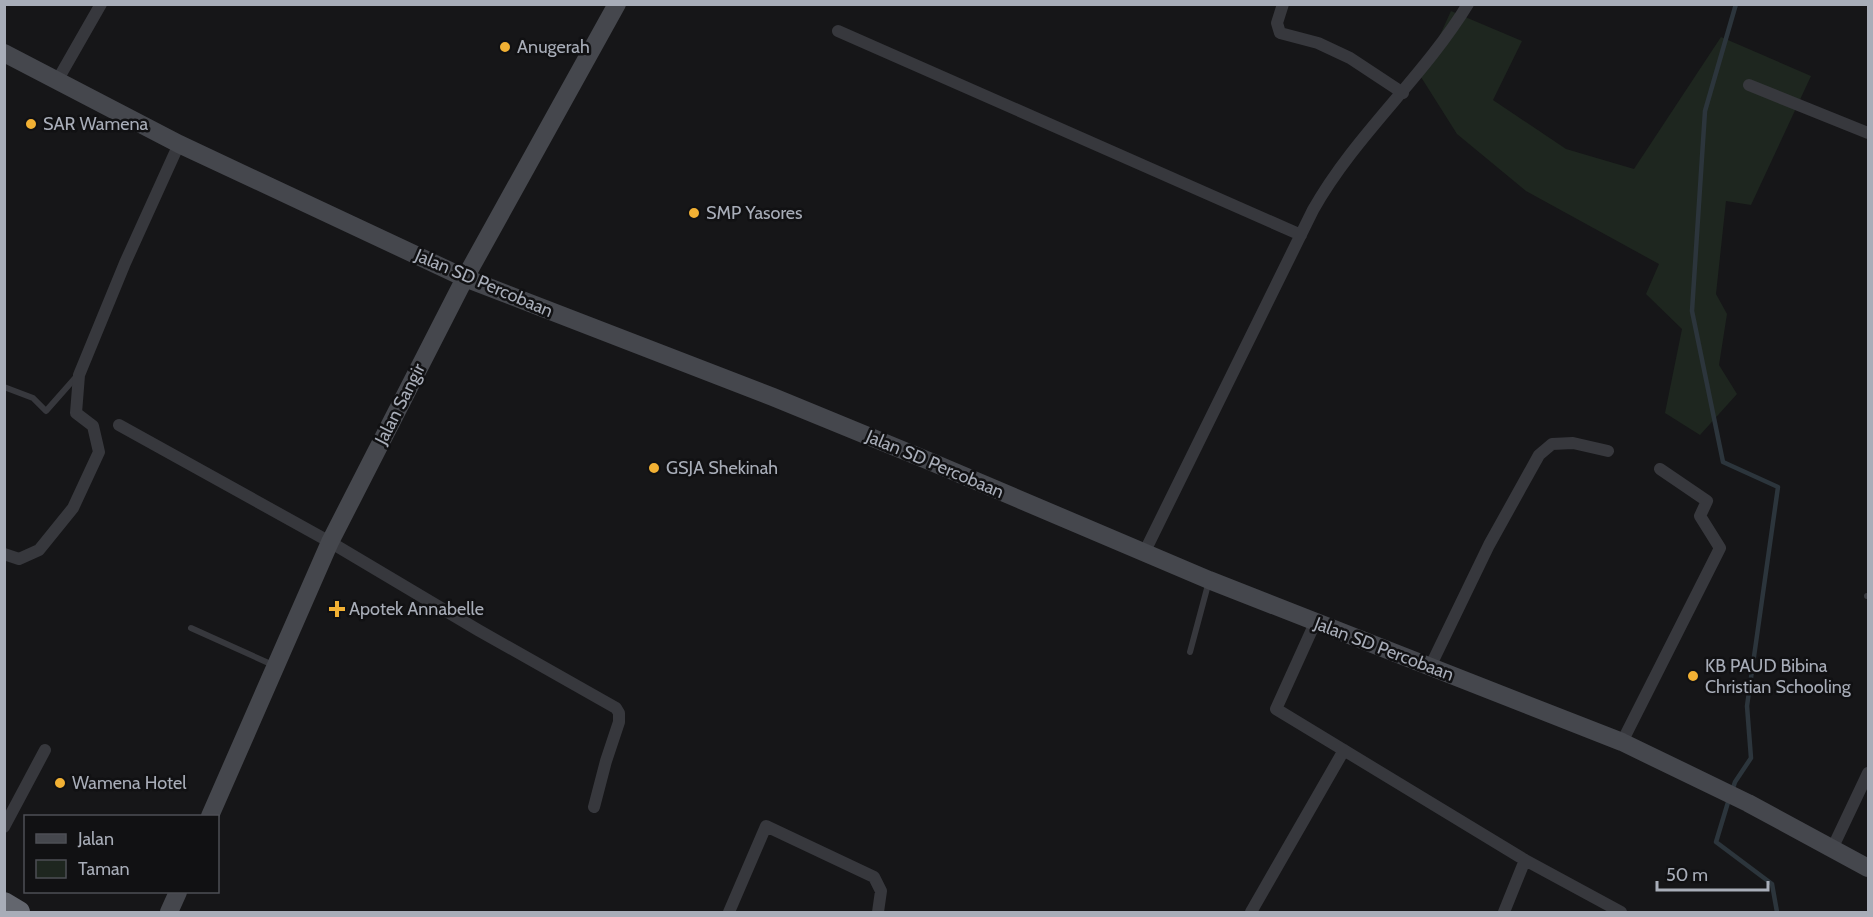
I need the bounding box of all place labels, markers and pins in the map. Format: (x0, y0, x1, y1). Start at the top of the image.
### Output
place label: Anugerah (517, 36, 590, 58)
marker: Anugerah (498, 40, 512, 54)
place label: SAR Wamena (43, 113, 149, 135)
marker: SAR Wamena (24, 117, 38, 131)
place label: SMP Yasores (706, 202, 803, 224)
marker: SMP Yasores (687, 206, 701, 220)
place label: GSJA Shekinah (666, 457, 778, 479)
marker: GSJA Shekinah (647, 461, 661, 475)
place label: Apotek Annabelle (349, 598, 484, 620)
marker: Apotek Annabelle (330, 602, 344, 616)
place label: KB PAUD Bibina Christian Schooling (1705, 655, 1852, 698)
marker: KB PAUD Bibina Christian Schooling (1686, 669, 1700, 683)
place label: Wamena Hotel (72, 772, 187, 794)
marker: Wamena Hotel (53, 776, 67, 790)

